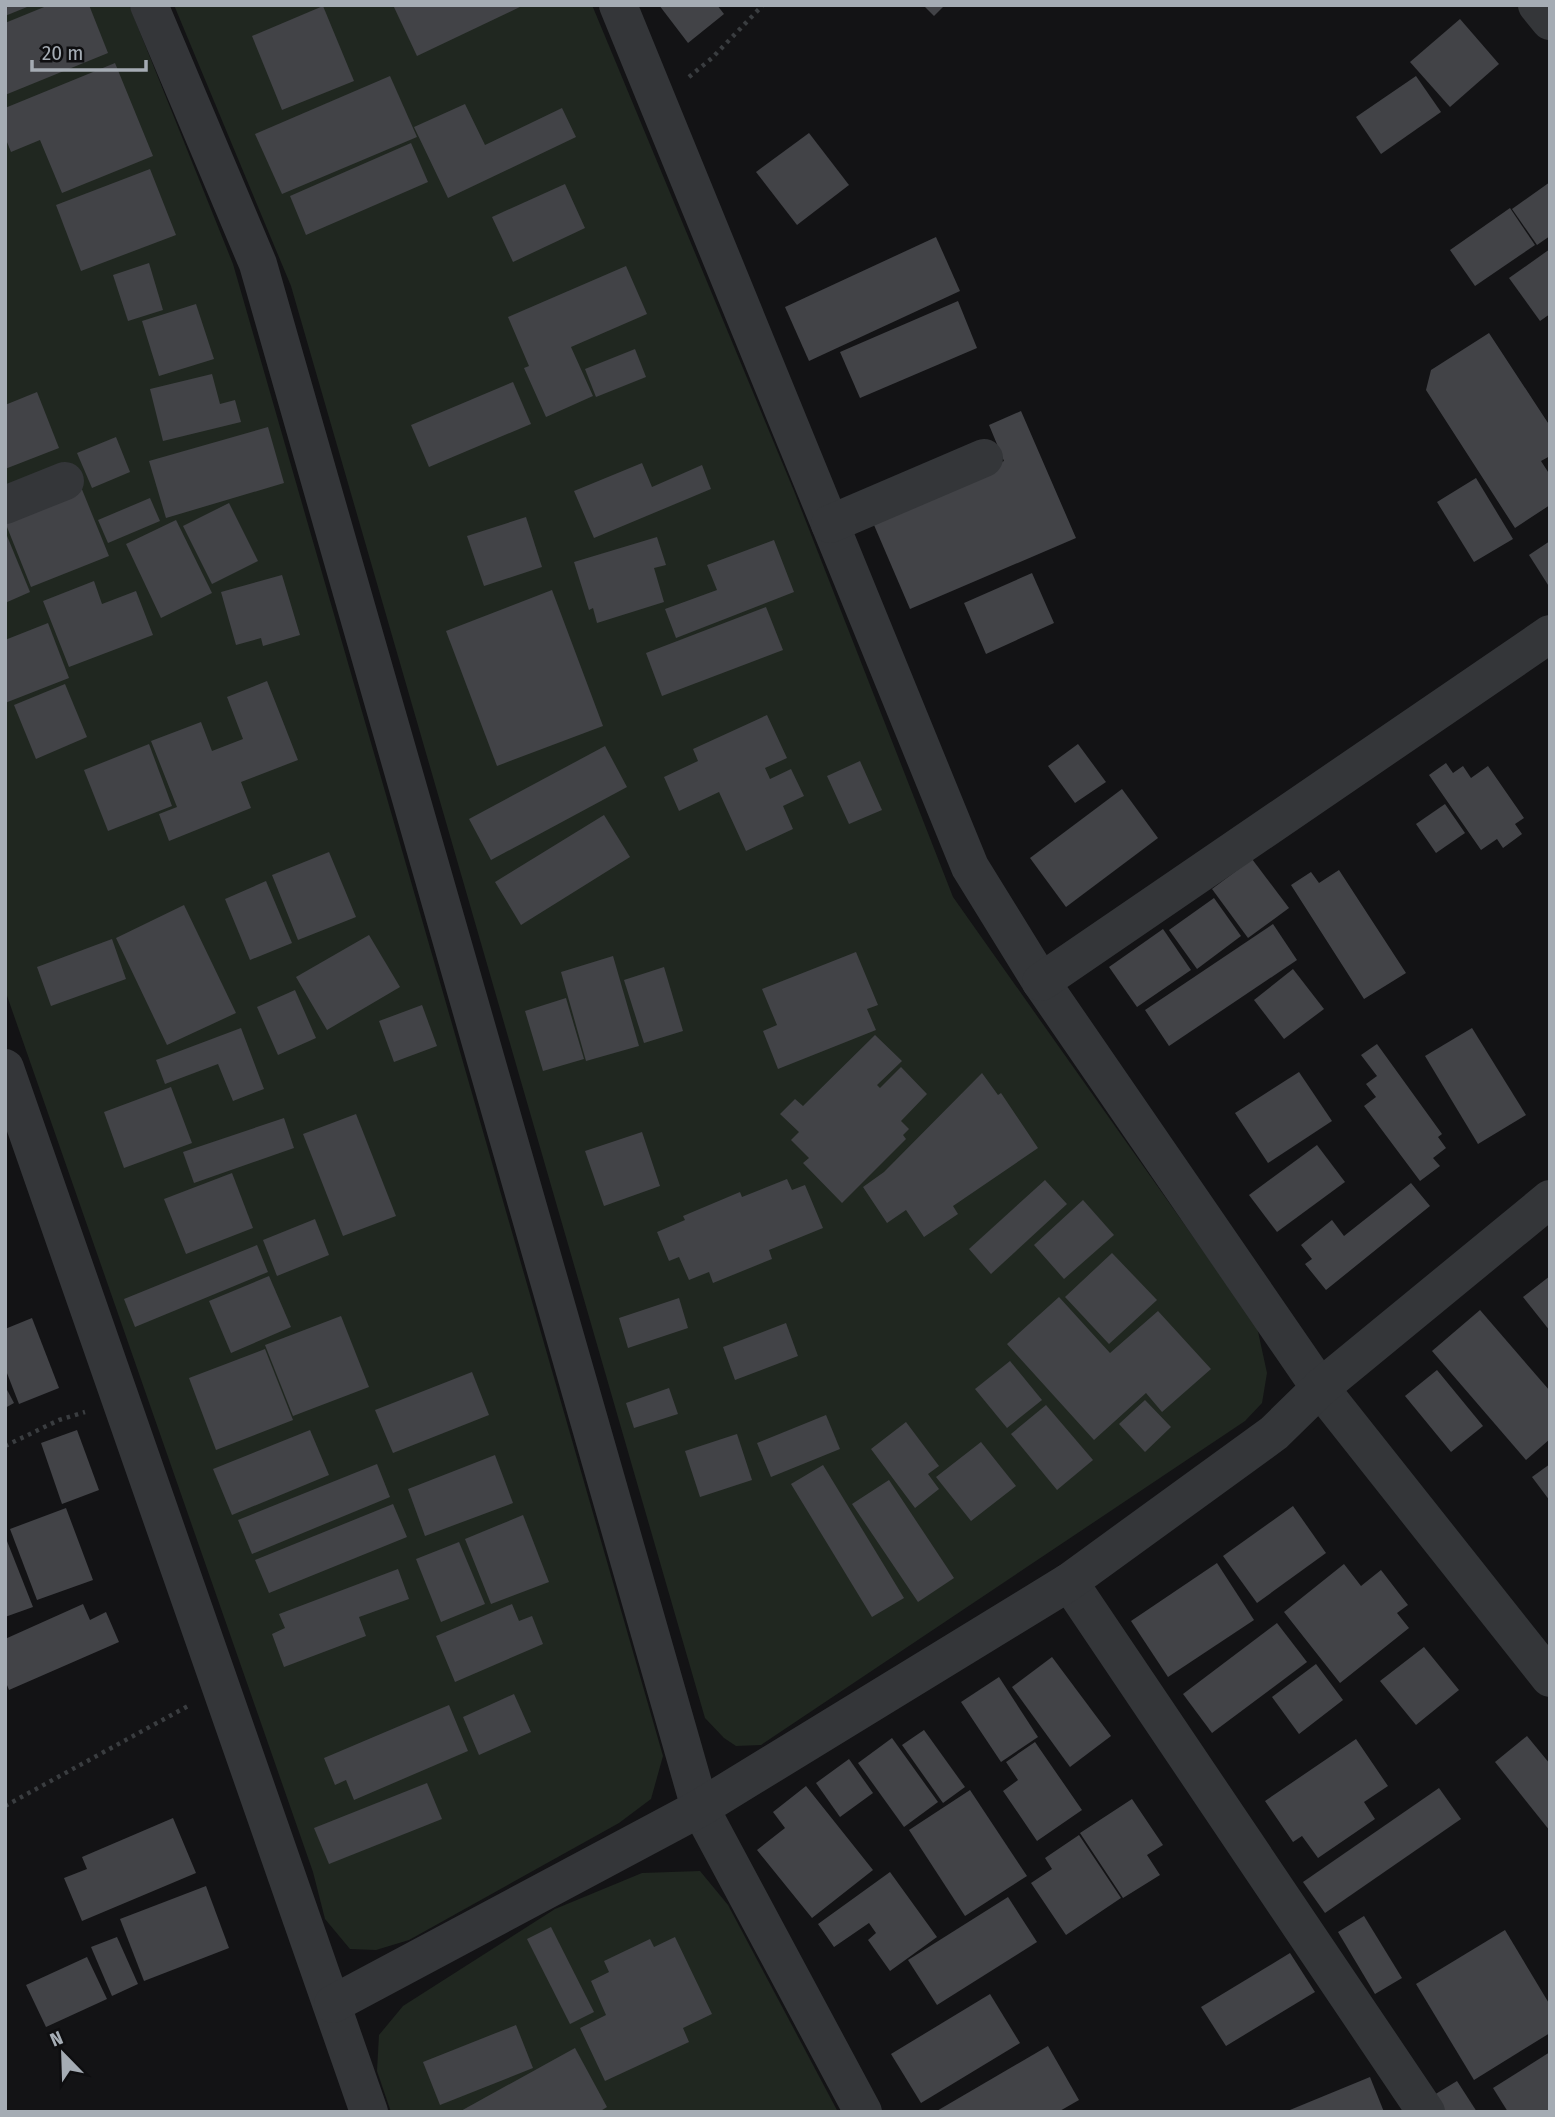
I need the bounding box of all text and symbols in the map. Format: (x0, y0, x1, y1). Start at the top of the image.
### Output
scale bar (32, 28, 145, 72)
text: 20 m (42, 40, 83, 66)
north arrow (28, 2019, 98, 2089)
text: N (47, 2026, 66, 2052)

